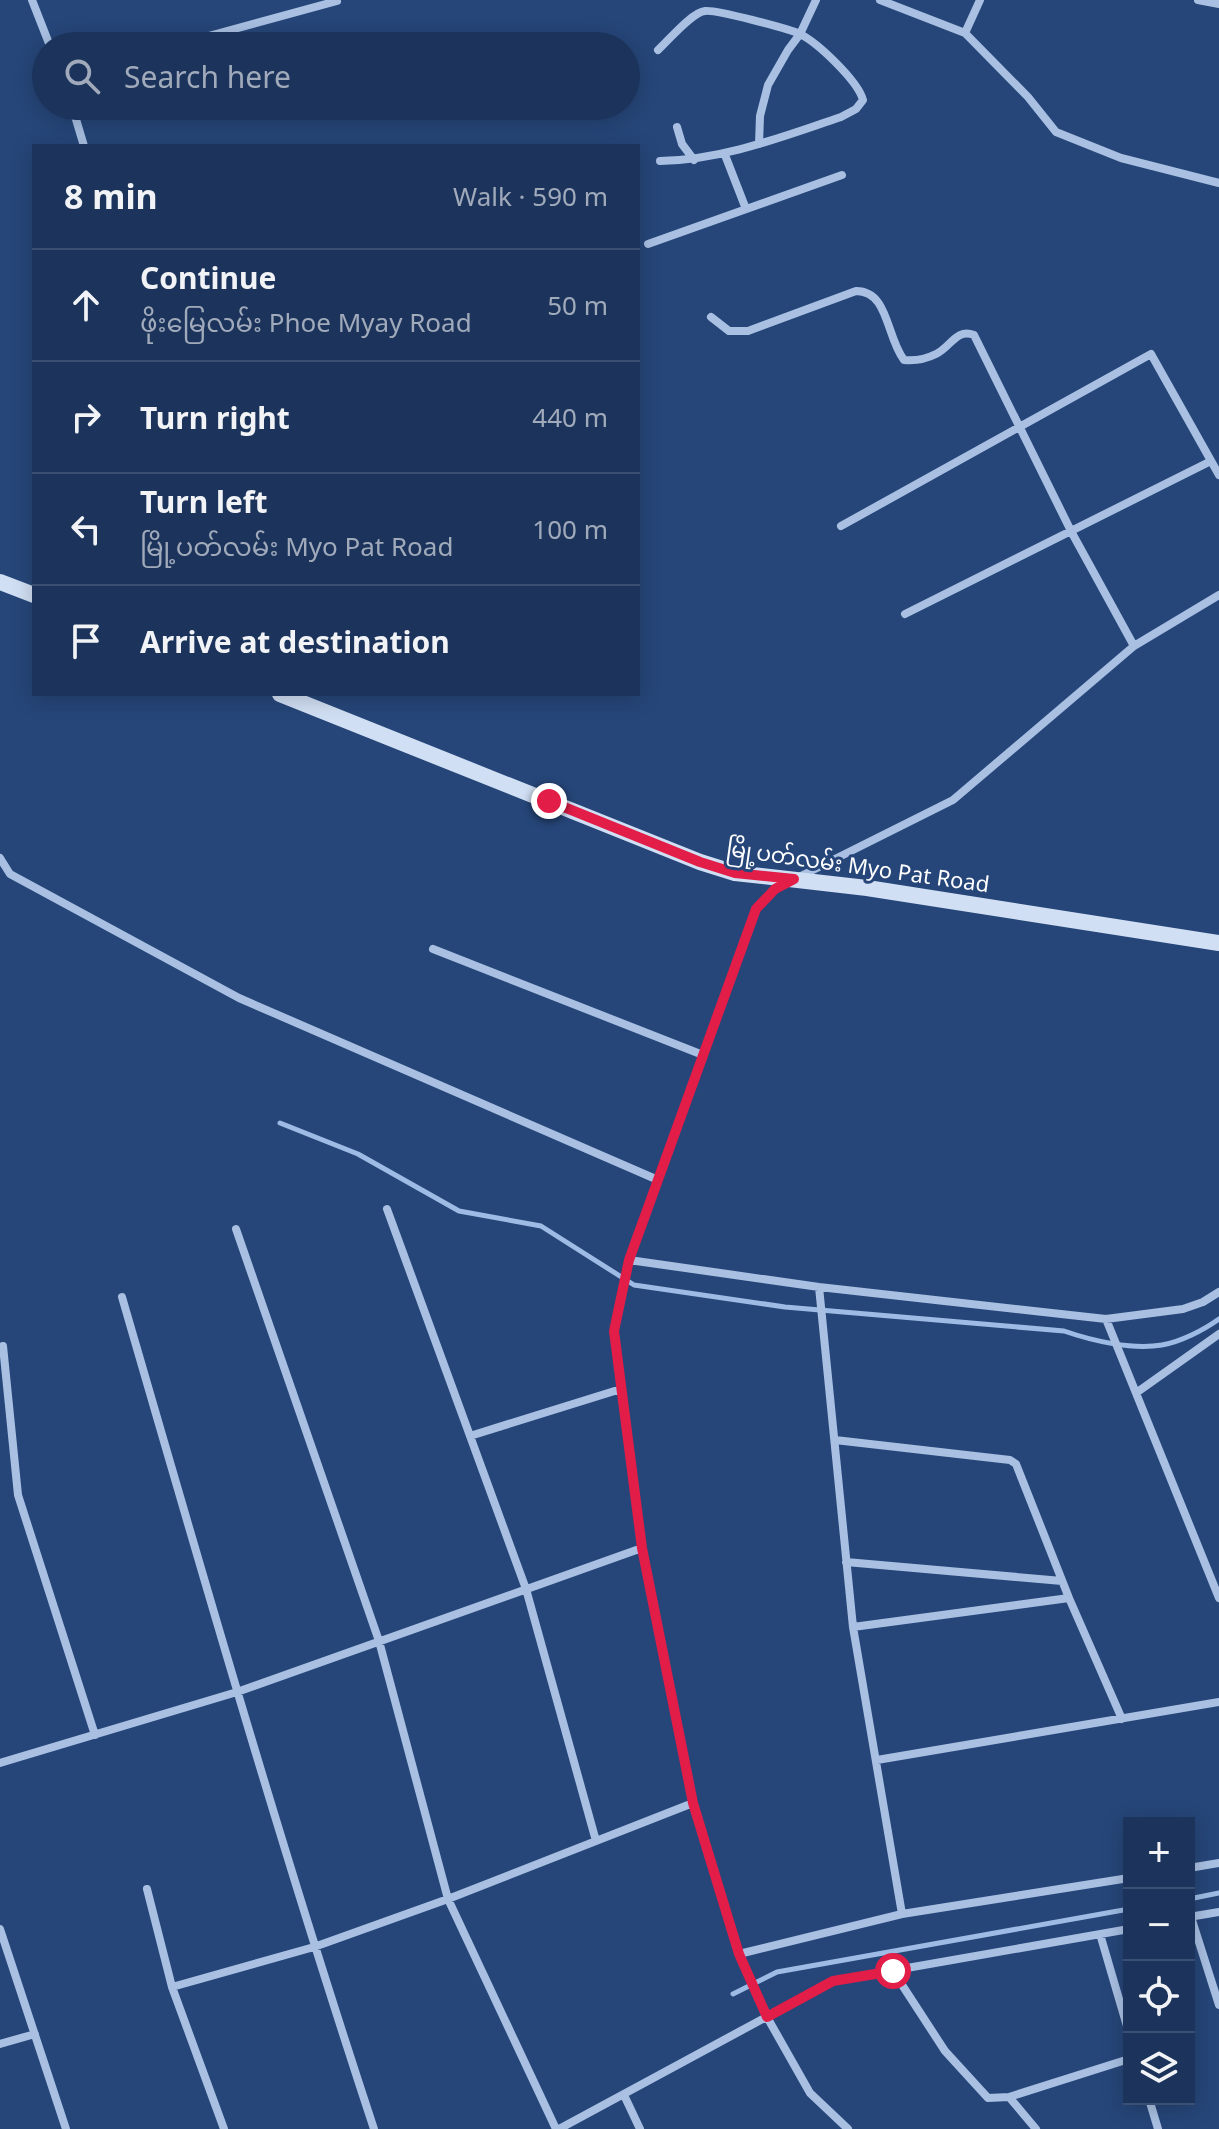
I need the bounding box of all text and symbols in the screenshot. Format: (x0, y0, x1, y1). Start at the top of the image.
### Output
search box (32, 32, 640, 120)
icon: search (60, 54, 104, 98)
text: Search here (124, 56, 291, 97)
text: 8 min (64, 173, 158, 219)
text: Walk · 590 m (453, 178, 608, 214)
text: Continue (140, 257, 276, 298)
icon: ahead (64, 283, 108, 327)
text: 50 m (547, 287, 608, 323)
text: ဖိုးမြေလမ်း Phoe Myay Road (140, 304, 472, 340)
icon: right (64, 395, 108, 439)
text: Turn right (140, 397, 290, 438)
text: 440 m (532, 399, 608, 435)
text: Turn left (140, 481, 268, 522)
icon: left (64, 507, 108, 551)
text: 100 m (532, 511, 608, 547)
text: မြို့ပတ်လမ်း Myo Pat Road (140, 528, 453, 564)
icon: arrive (64, 619, 108, 663)
text: Arrive at destination (140, 621, 450, 662)
route end (531, 783, 567, 819)
street label: မြို့ပတ်လမ်း Myo Pat Road (724, 832, 991, 902)
map controls (1123, 1817, 1195, 2105)
button: + (1123, 1817, 1195, 1889)
button: − (1123, 1889, 1195, 1961)
route start (875, 1953, 911, 1989)
button: locate (1123, 1961, 1195, 2033)
button: layers (1123, 2033, 1195, 2105)

